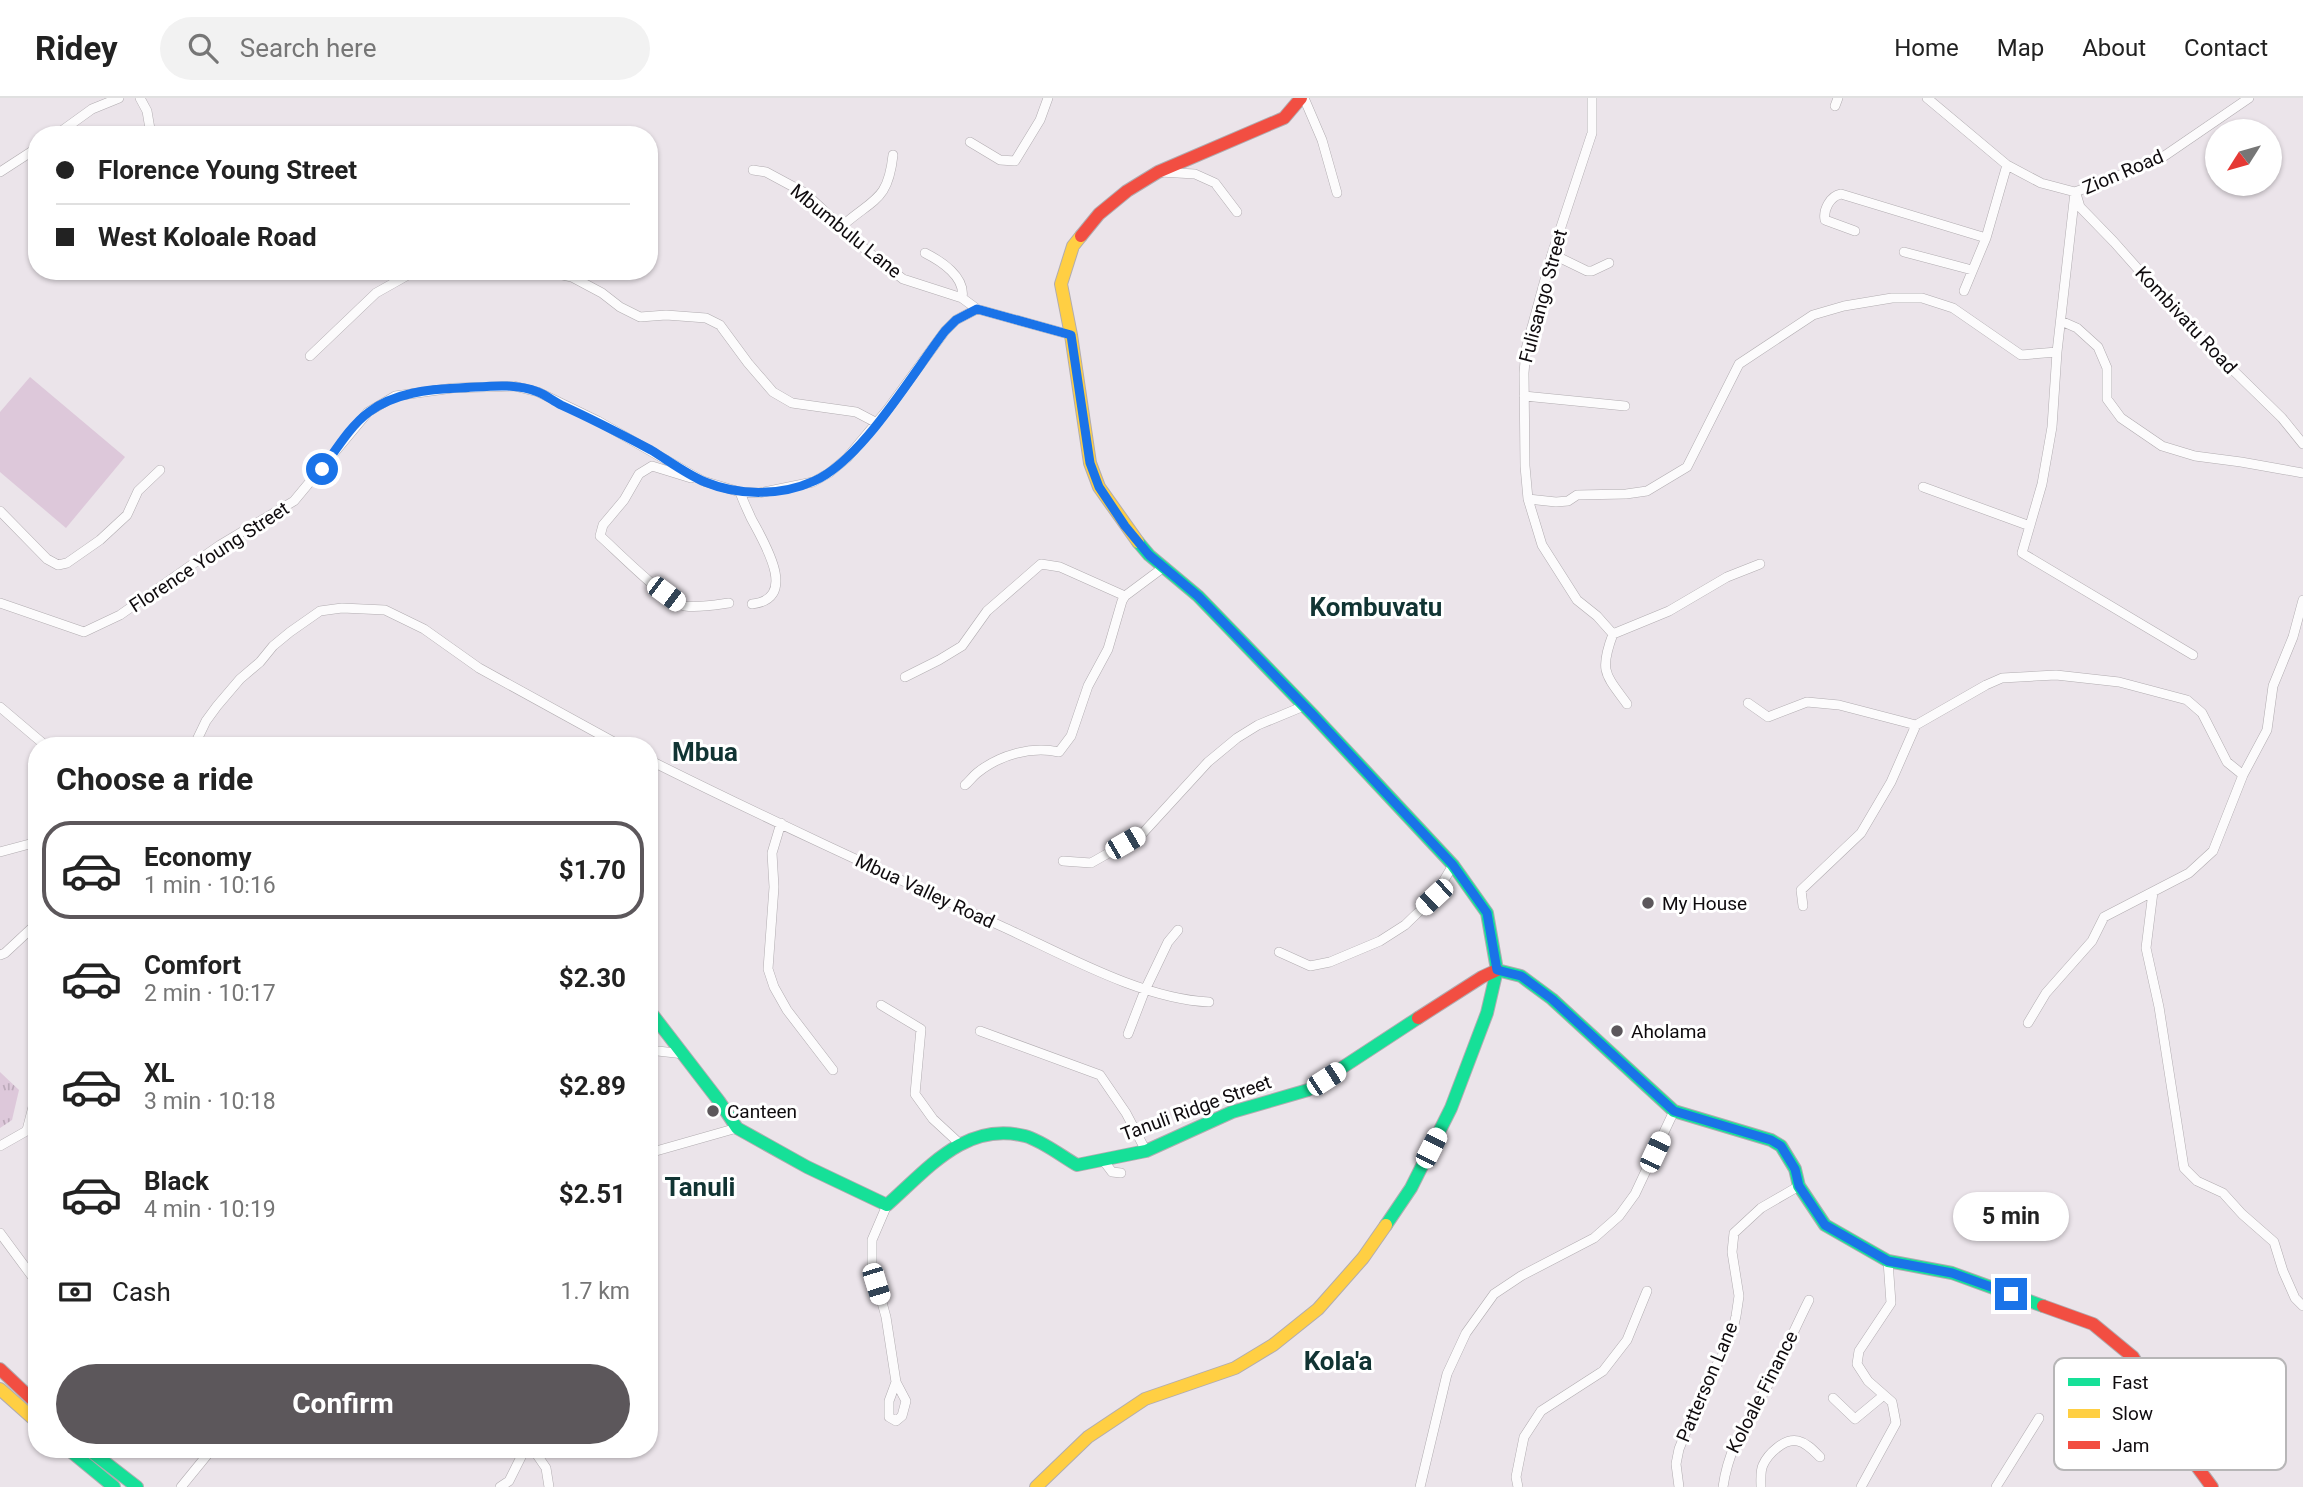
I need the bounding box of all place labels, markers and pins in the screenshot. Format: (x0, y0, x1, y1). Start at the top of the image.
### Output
place label: My House (1662, 892, 1747, 915)
marker: My House (1640, 895, 1656, 911)
place label: Aholama (1631, 1020, 1707, 1043)
marker: Aholama (1609, 1023, 1625, 1039)
place label: Canteen (727, 1100, 797, 1123)
marker: Canteen (705, 1103, 721, 1119)

